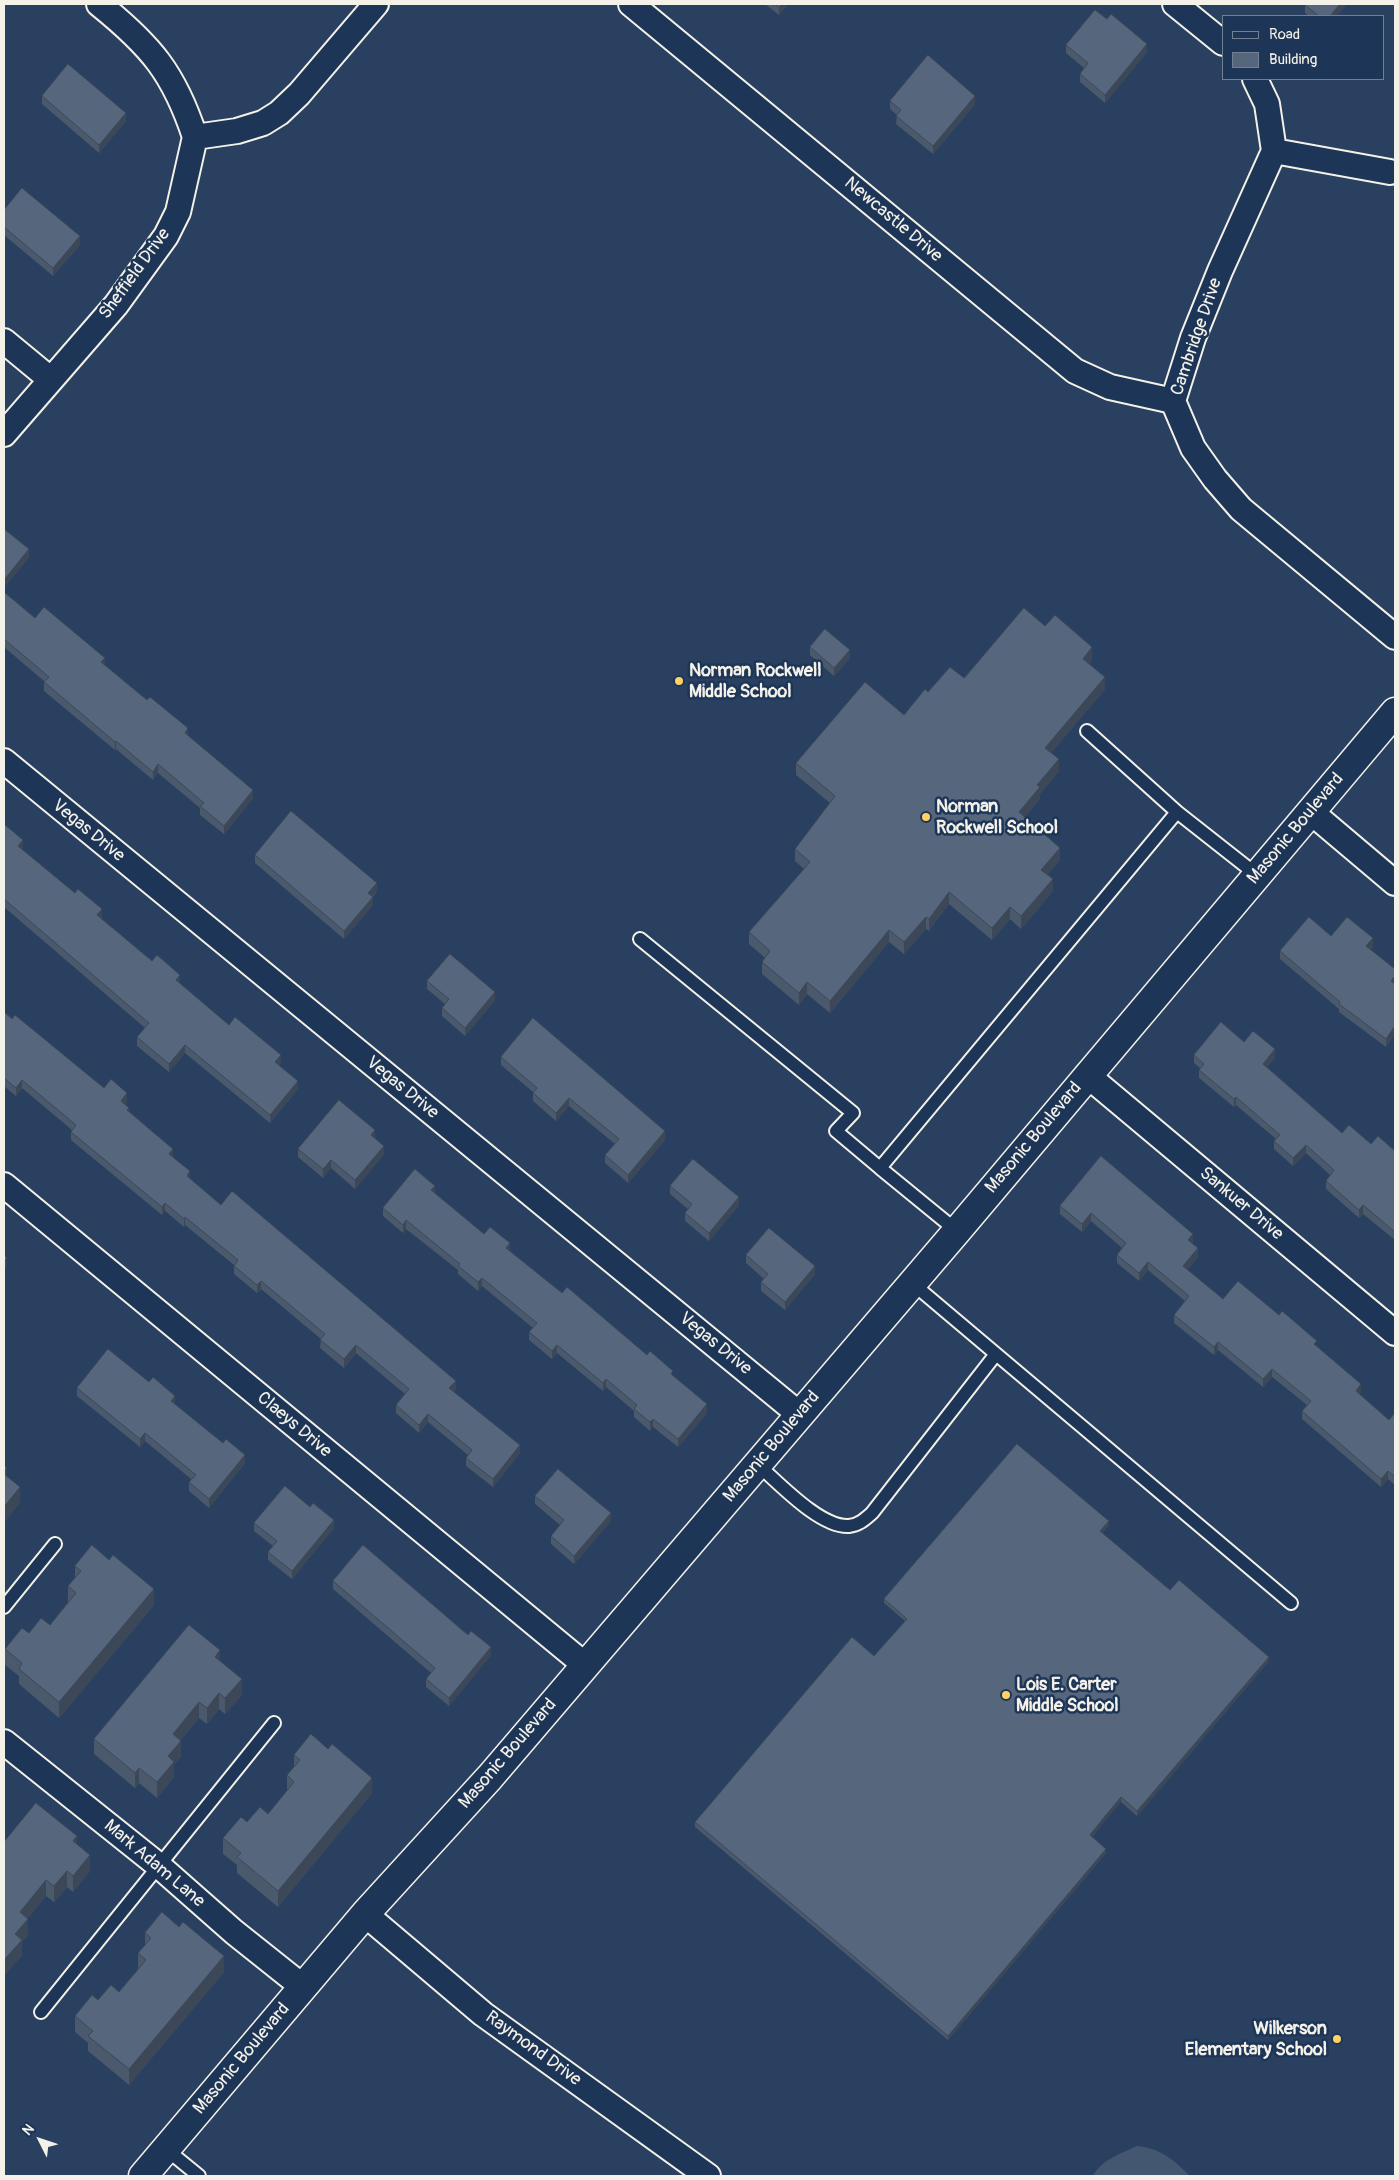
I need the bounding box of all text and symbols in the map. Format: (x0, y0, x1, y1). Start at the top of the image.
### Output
legend (1222, 15, 1384, 80)
text: Road (1269, 25, 1300, 44)
text: Building (1269, 50, 1317, 69)
street label: Newcastle Drive (840, 173, 946, 267)
street label: Sheffield Drive (95, 224, 175, 324)
street label: Cambridge Drive (1167, 275, 1227, 399)
place label: Norman Rockwell Middle School (689, 660, 821, 702)
marker: Norman Rockwell Middle School (673, 675, 685, 687)
street label: Masonic Boulevard (1243, 769, 1349, 889)
street label: Vegas Drive (47, 795, 129, 867)
place label: Norman Rockwell School (936, 796, 1058, 839)
marker: Norman Rockwell School (920, 811, 932, 823)
street label: Vegas Drive (361, 1052, 443, 1124)
street label: Masonic Boulevard (981, 1078, 1087, 1198)
street label: Sankuer Drive (1195, 1163, 1287, 1245)
street label: Vegas Drive (674, 1308, 756, 1380)
street label: Masonic Boulevard (719, 1387, 825, 1507)
street label: Claeys Drive (252, 1388, 336, 1462)
place label: Lois E. Carter Middle School (1016, 1674, 1119, 1716)
marker: Lois E. Carter Middle School (1000, 1689, 1012, 1701)
street label: Masonic Boulevard (454, 1695, 562, 1813)
street label: Mark Adam Lane (99, 1816, 209, 1912)
street label: Masonic Boulevard (189, 1999, 295, 2119)
street label: Raymond Drive (481, 2007, 585, 2091)
place label: Wilkerson Elementary School (1185, 2018, 1327, 2060)
marker: Wilkerson Elementary School (1331, 2033, 1343, 2045)
north arrow (15, 2115, 65, 2165)
text: N (19, 2121, 38, 2139)

